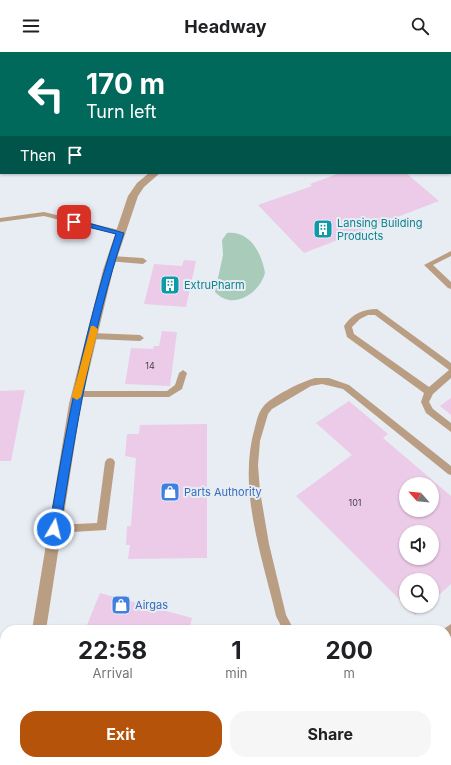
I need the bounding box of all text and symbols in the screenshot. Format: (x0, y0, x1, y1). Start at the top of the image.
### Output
icon: menu (20, 15, 42, 37)
icon: search (409, 15, 431, 37)
text: Headway (184, 16, 267, 37)
text: 170 m (86, 67, 165, 101)
icon: left (20, 68, 72, 120)
text: Turn left (86, 101, 156, 122)
icon: arrive (64, 144, 86, 166)
text: Then (20, 146, 56, 165)
pin (57, 205, 91, 239)
icon: arrive (63, 211, 85, 233)
place label: Lansing Building Products (337, 216, 422, 243)
building icon: Lansing Building Products (312, 218, 334, 240)
building icon: ExtruPharm (159, 274, 181, 296)
place label: ExtruPharm (184, 278, 245, 292)
house number: 14 (145, 360, 155, 371)
north arrow (399, 477, 439, 517)
map controls (399, 477, 439, 613)
shop icon: Parts Authority (159, 481, 181, 503)
place label: Parts Authority (184, 485, 262, 499)
house number: 101 (349, 497, 362, 508)
position arrow (33, 508, 75, 550)
button: sound (399, 525, 439, 565)
button: search (399, 573, 439, 613)
shop icon: Airgas (110, 594, 132, 616)
place label: Airgas (135, 598, 168, 612)
text: 22:58 (78, 636, 147, 665)
text: 1 (231, 636, 242, 665)
text: 200 (325, 636, 373, 665)
text: Arrival (93, 665, 133, 681)
text: min (225, 665, 247, 681)
text: m (344, 665, 355, 681)
button: Exit (20, 711, 222, 757)
button: Share (230, 711, 431, 757)

